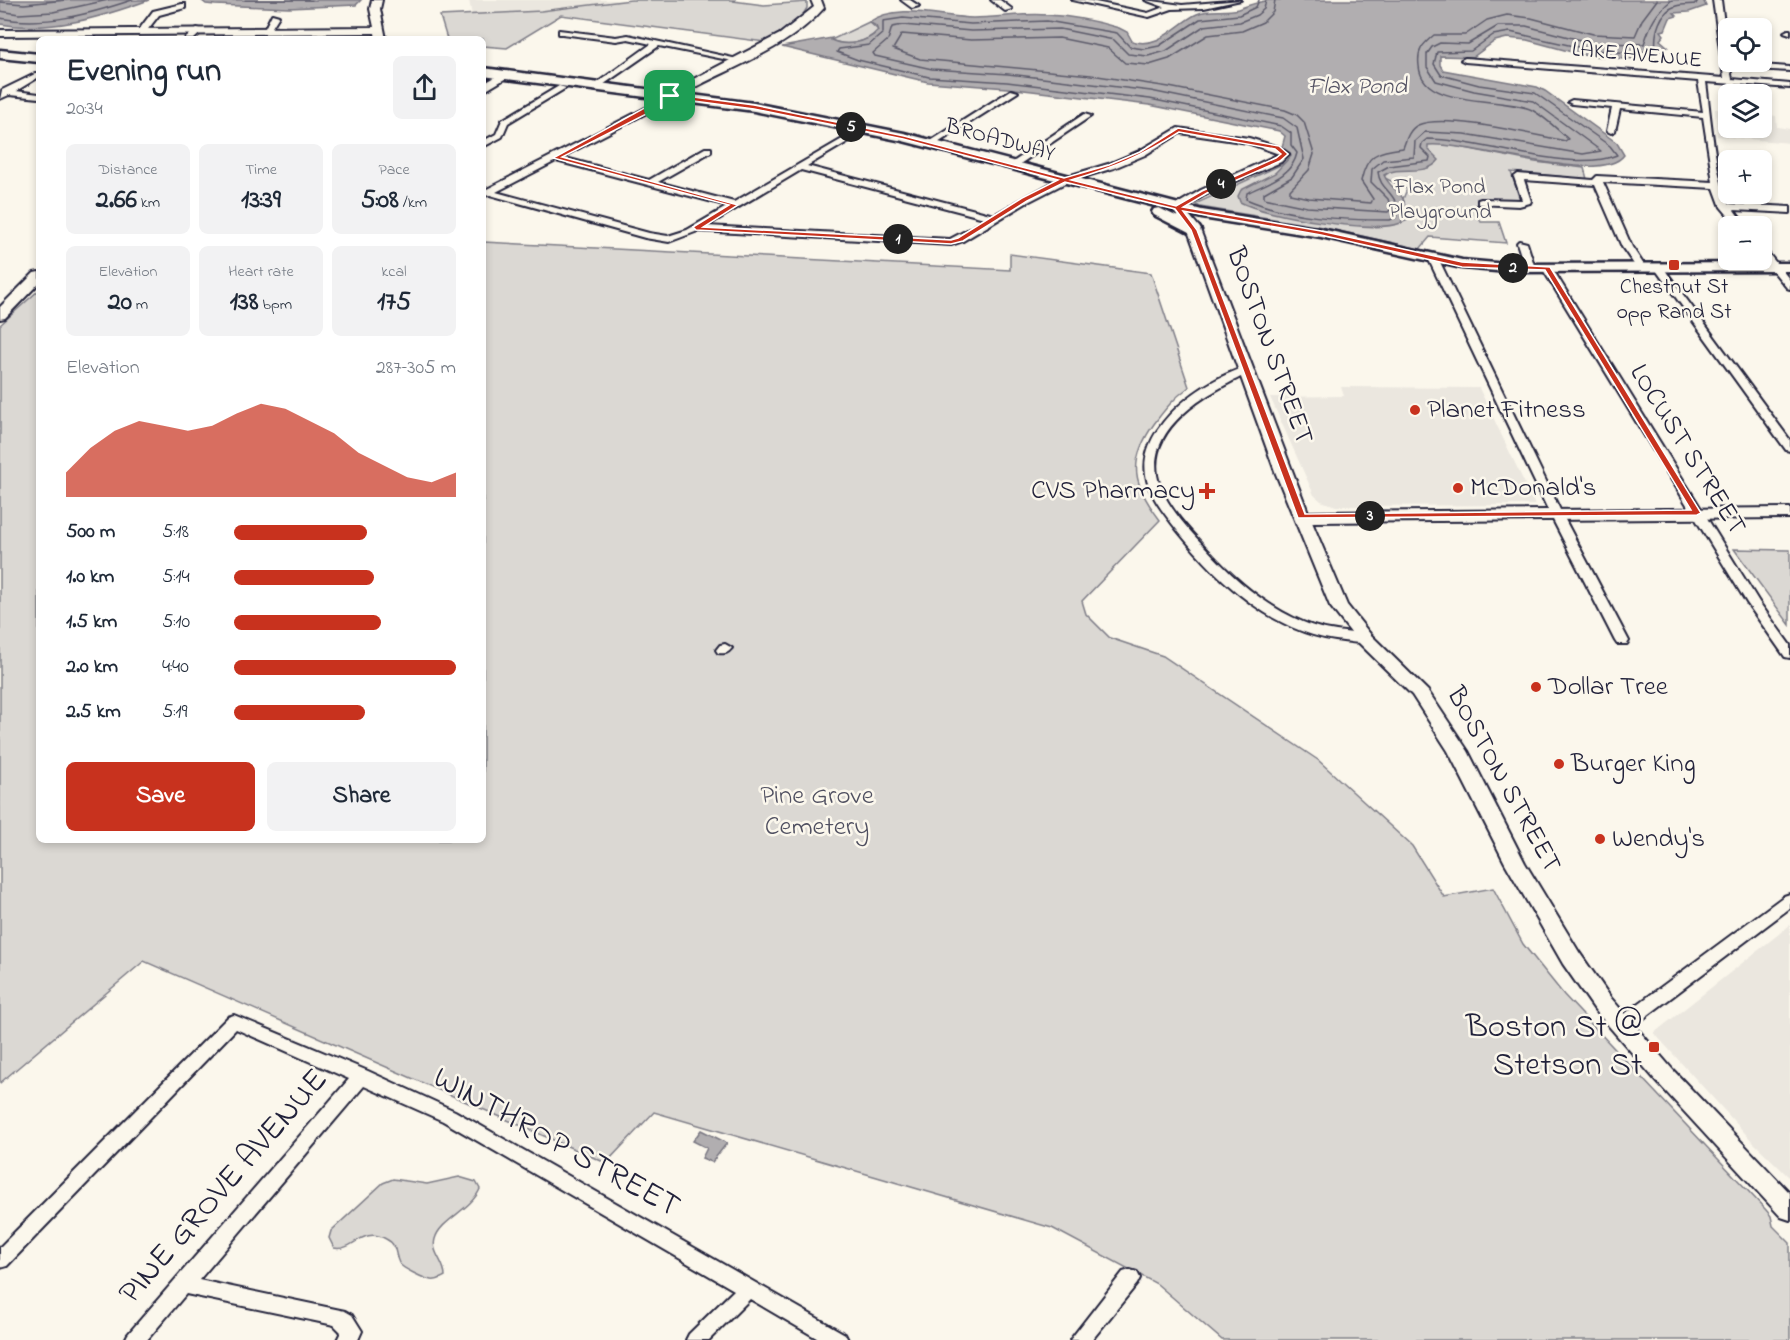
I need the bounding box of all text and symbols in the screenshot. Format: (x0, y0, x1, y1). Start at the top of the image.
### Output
map controls (1718, 18, 1772, 270)
button: locate (1718, 18, 1772, 72)
street label: LAKE AVENUE (1571, 34, 1703, 78)
text: Evening run (66, 48, 221, 96)
button: share (393, 56, 456, 119)
pin (644, 70, 695, 121)
water label: Flax Pond (1307, 70, 1408, 105)
icon: arrive (653, 79, 686, 112)
button: layers (1718, 84, 1772, 138)
text: 20:34 (66, 95, 103, 124)
street label: BROADWAY (941, 111, 1058, 171)
pin: 5 (836, 112, 866, 142)
text: 5 (846, 115, 856, 139)
button: + (1718, 150, 1772, 204)
text: Distance (99, 158, 157, 182)
text: Time (245, 158, 277, 182)
text: Pace (378, 158, 410, 182)
pin: 4 (1206, 169, 1236, 199)
text: 4 (1218, 172, 1224, 196)
park label: Flax Pond Playground (1388, 172, 1492, 230)
text: 2.66 (96, 182, 137, 220)
text: 13:39 (241, 182, 281, 220)
text: 5:08 (361, 182, 399, 220)
text: km (137, 191, 160, 215)
text: /km (399, 191, 427, 215)
button: − (1718, 216, 1772, 270)
pin: 1 (883, 224, 913, 254)
text: 1 (895, 227, 901, 251)
street label: BOSTON STREET (1215, 241, 1323, 450)
pin: 2 (1498, 253, 1528, 283)
text: 2 (1509, 256, 1517, 280)
marker: Chestnut St opp Rand St (1667, 258, 1681, 272)
text: Elevation (99, 260, 157, 284)
text: Heart rate (228, 260, 294, 284)
text: kcal (381, 260, 407, 284)
place label: Chestnut St opp Rand St (1616, 272, 1732, 329)
text: 20 (108, 284, 132, 322)
text: 138 (230, 284, 259, 322)
text: 175 (377, 284, 411, 322)
text: m (132, 293, 148, 317)
text: bpm (259, 293, 292, 317)
text: Elevation (66, 354, 140, 383)
text: 287–305 m (376, 354, 456, 383)
street label: LOCUST STREET (1619, 357, 1755, 543)
place label: Planet Fitness (1427, 391, 1586, 430)
marker: Planet Fitness (1408, 403, 1422, 417)
place label: McDonald's (1470, 469, 1596, 508)
place label: CVS Pharmacy (1031, 472, 1195, 511)
marker: McDonald's (1451, 481, 1465, 495)
marker: CVS Pharmacy (1200, 484, 1214, 498)
pin: 3 (1355, 501, 1385, 531)
text: 3 (1367, 504, 1373, 528)
text: 500 m (66, 518, 115, 547)
text: 5:18 (162, 518, 189, 547)
text: 1.0 km (66, 563, 114, 592)
text: 5:14 (162, 563, 190, 592)
text: 1.5 km (66, 608, 117, 637)
text: 5:10 (162, 608, 190, 637)
text: 2.0 km (66, 653, 118, 682)
text: 4:40 (162, 653, 189, 682)
place label: Dollar Tree (1547, 668, 1669, 707)
street label: BOSTON STREET (1435, 679, 1570, 880)
marker: Dollar Tree (1529, 680, 1543, 694)
text: 2.5 km (66, 698, 121, 727)
text: 5:19 (162, 698, 188, 727)
place label: Burger King (1570, 745, 1696, 784)
marker: Burger King (1552, 757, 1566, 771)
button: Save (66, 762, 255, 831)
button: Share (267, 762, 456, 831)
park label: Pine Grove Cemetery (760, 777, 875, 847)
place label: Wendy's (1612, 820, 1705, 859)
marker: Wendy's (1593, 832, 1607, 846)
place label: Boston St @ Stetson St (1465, 1004, 1642, 1090)
marker: Boston St @ Stetson St (1647, 1040, 1661, 1054)
street label: WINTHROP STREET (423, 1055, 689, 1231)
street label: PINE GROVE AVENUE (108, 1058, 340, 1316)

